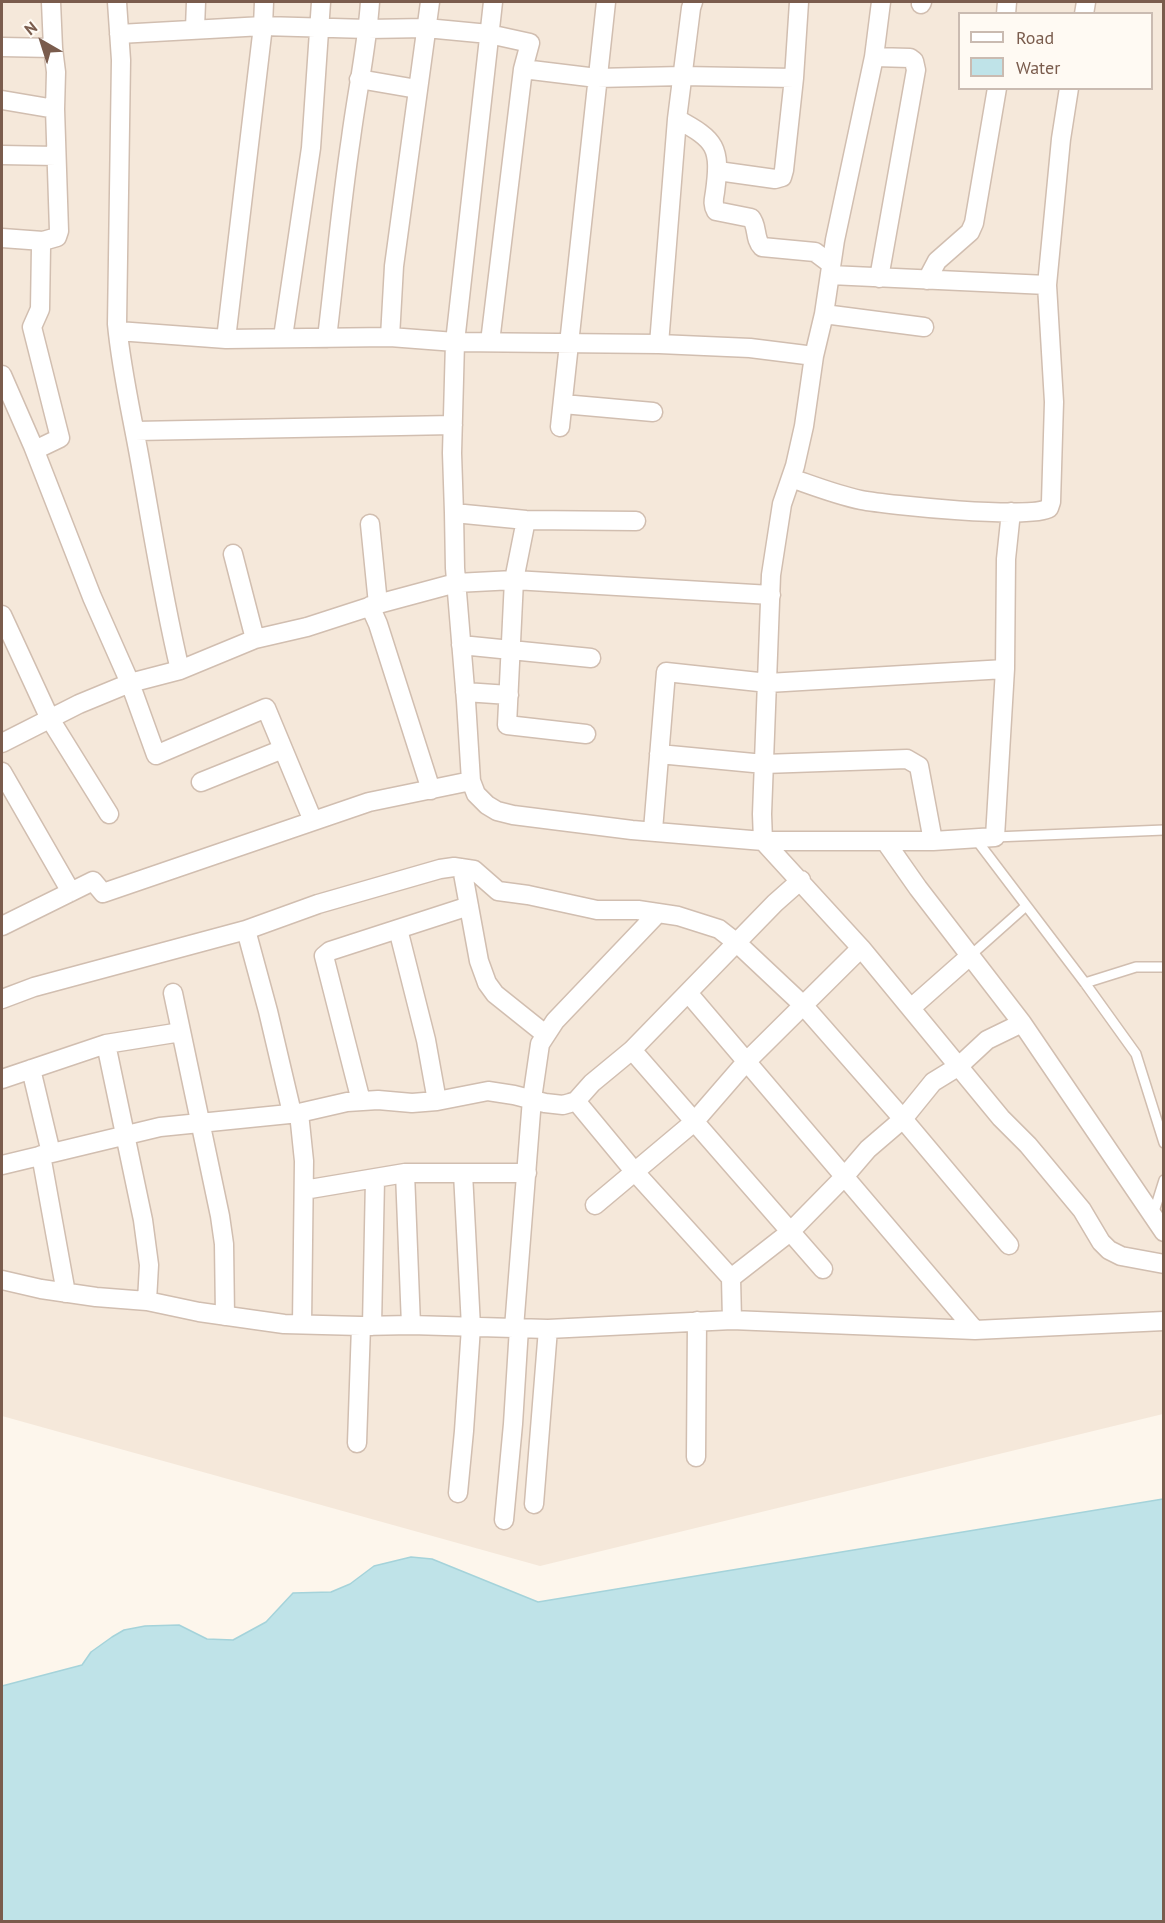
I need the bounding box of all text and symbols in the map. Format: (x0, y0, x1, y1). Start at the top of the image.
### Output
north arrow (12, 12, 72, 72)
legend (958, 12, 1153, 90)
text: N (20, 17, 41, 39)
text: Road (1016, 26, 1054, 49)
text: Water (1016, 56, 1060, 79)

